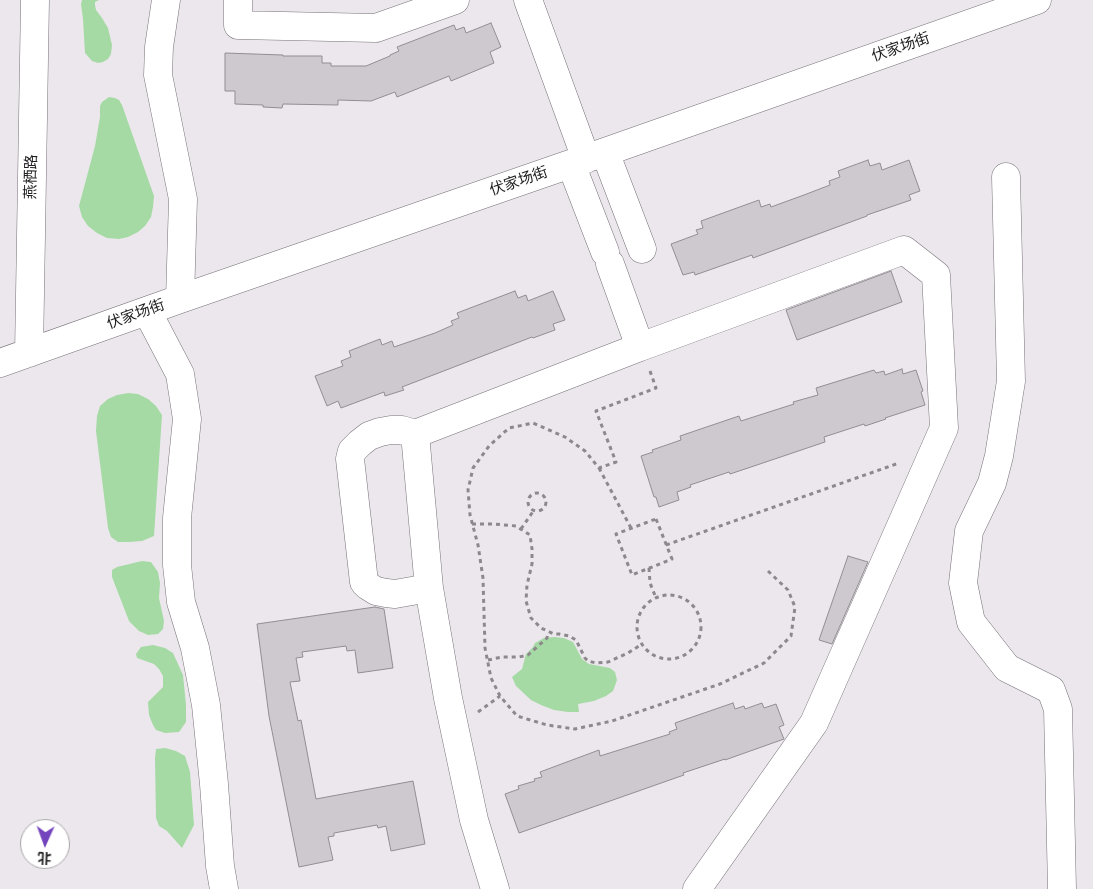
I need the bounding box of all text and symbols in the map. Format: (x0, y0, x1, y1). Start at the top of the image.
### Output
street label: 伏家场街 (870, 30, 932, 66)
street label: 燕栖路 (23, 154, 41, 200)
street label: 伏家场街 (488, 164, 550, 200)
street label: 伏家场街 (105, 296, 167, 334)
north arrow (20, 819, 70, 869)
text: 北 (37, 850, 52, 866)

